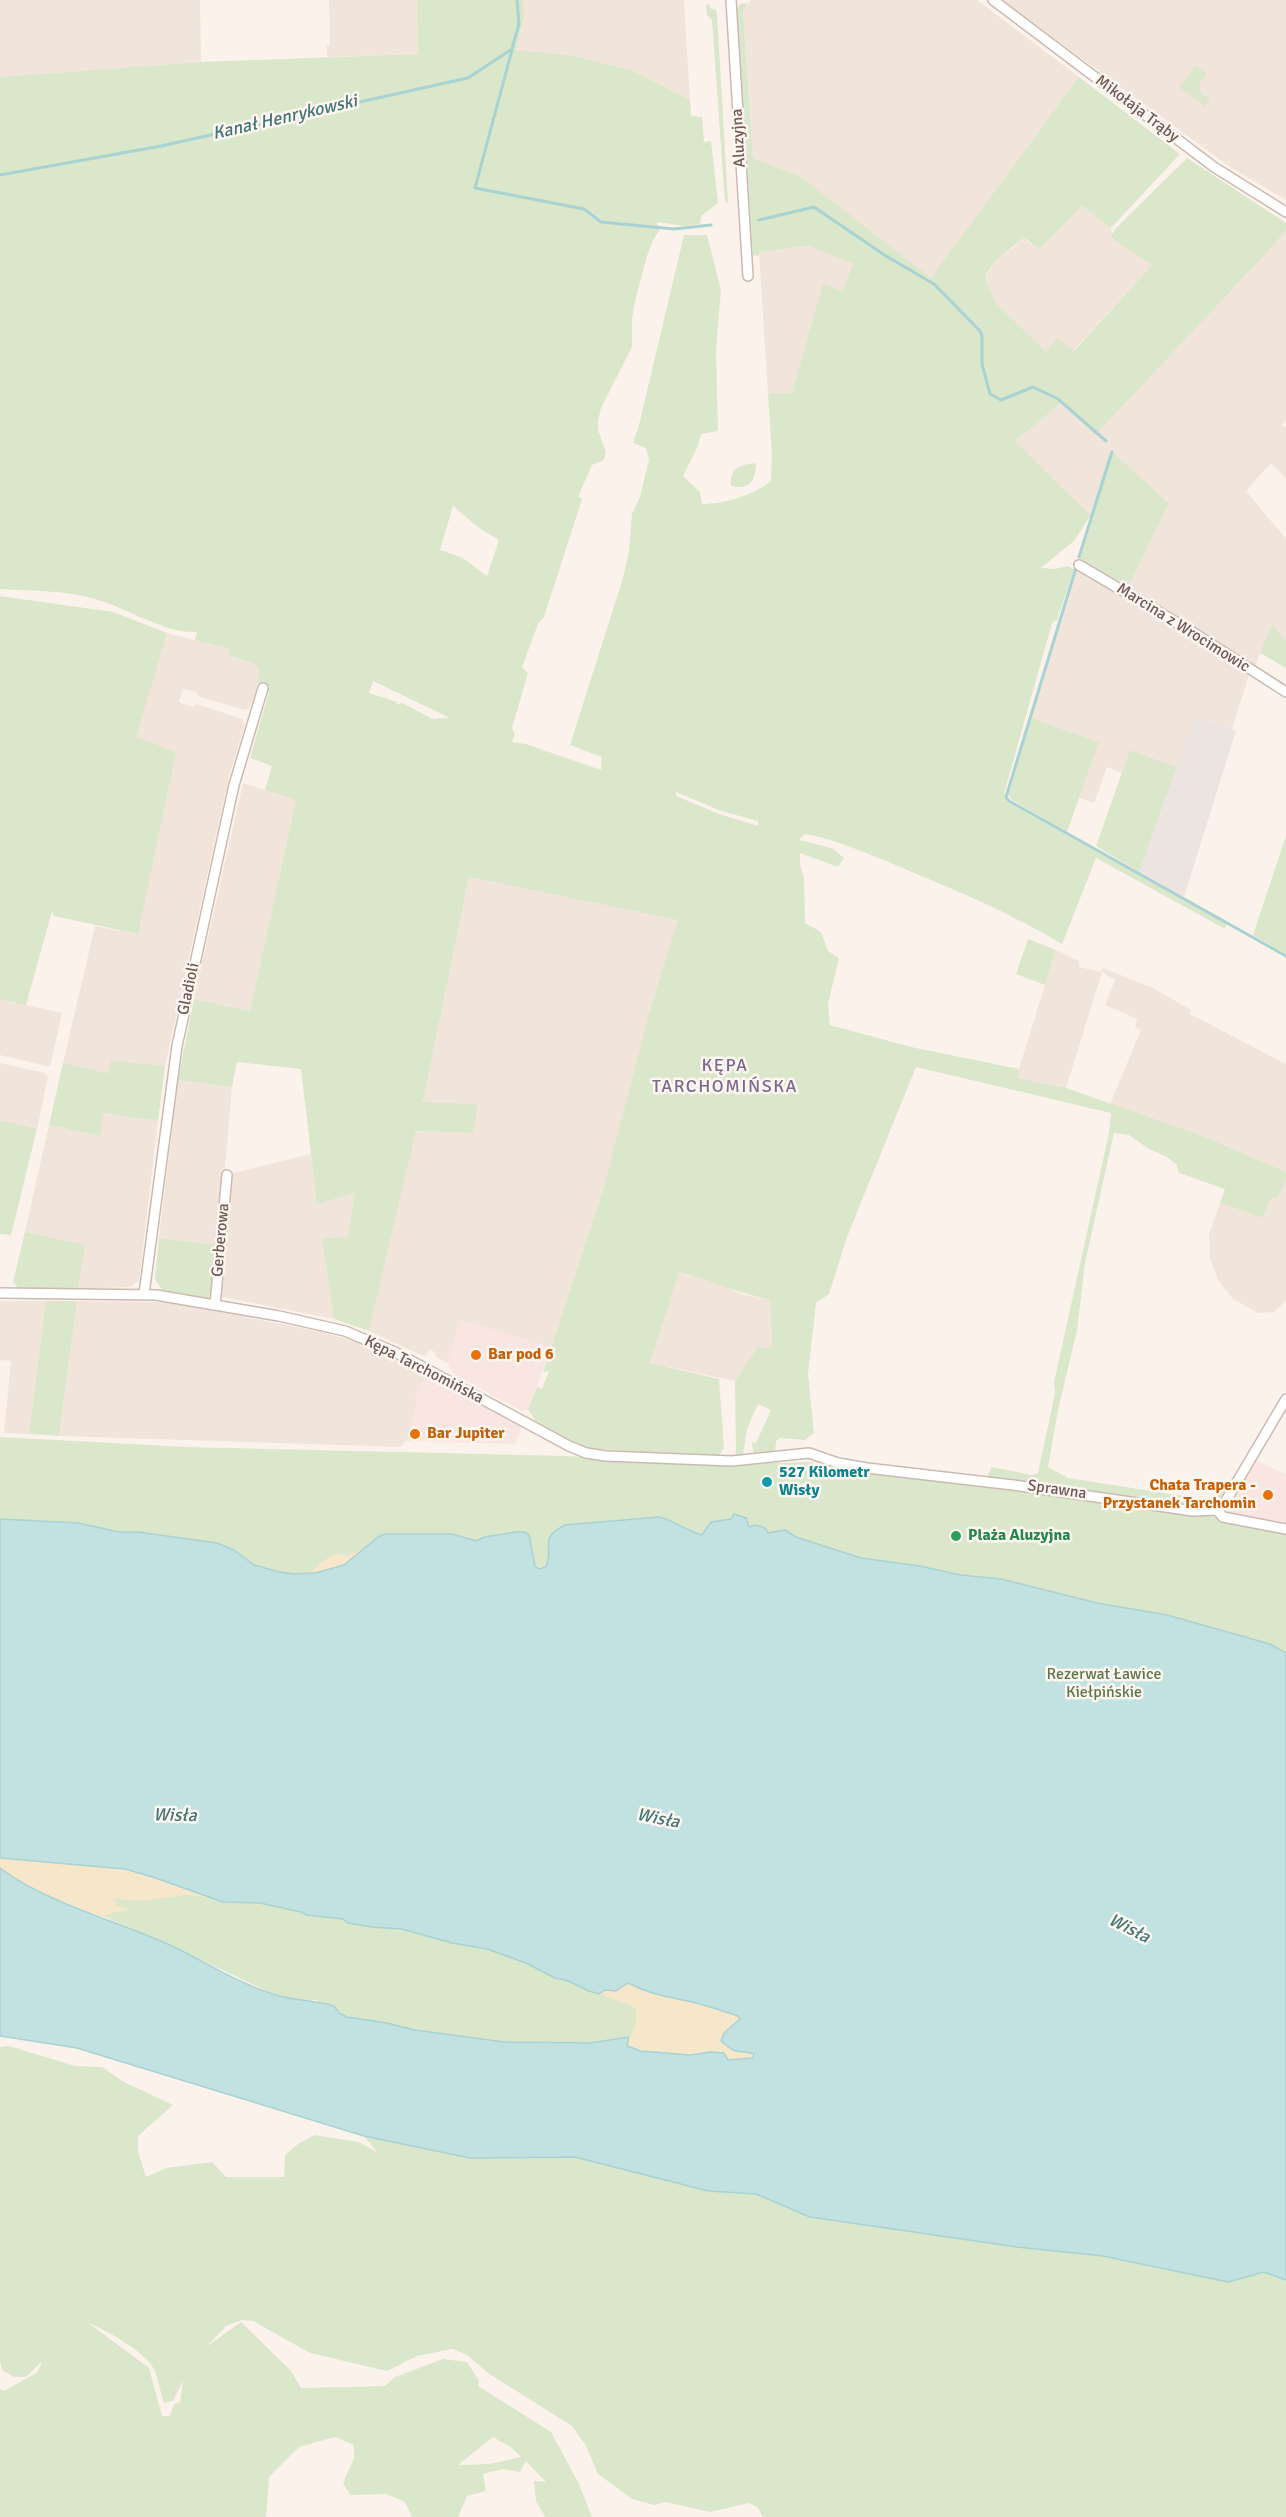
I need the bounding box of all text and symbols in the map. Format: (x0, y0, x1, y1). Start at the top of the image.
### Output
street label: Mikołaja Trąby (1091, 71, 1183, 147)
water label: Kanał Henrykowski (211, 91, 359, 145)
street label: Aluzyjna (728, 108, 750, 168)
street label: Marcina z Wrocimowic (1113, 579, 1253, 677)
street label: Gladioli (174, 961, 204, 1017)
district label: KĘPA TARCHOMIŃSKA (652, 1055, 798, 1098)
street label: Gerberowa (208, 1202, 234, 1278)
street label: Kępa Tarchomińska (361, 1332, 487, 1408)
place label: Bar pod 6 (488, 1345, 554, 1365)
marker: Bar pod 6 (469, 1348, 483, 1362)
place label: Bar Jupiter (427, 1424, 505, 1444)
marker: Bar Jupiter (408, 1427, 422, 1441)
place label: 527 Kilometr Wisły (779, 1463, 870, 1501)
marker: 527 Kilometr Wisły (760, 1475, 774, 1489)
street label: Sprawna (1026, 1476, 1088, 1504)
place label: Chata Trapera - Przystanek Tarchomin (1103, 1476, 1256, 1514)
marker: Chata Trapera - Przystanek Tarchomin (1261, 1488, 1275, 1502)
place label: Plaża Aluzyjna (968, 1526, 1070, 1546)
marker: Plaża Aluzyjna (949, 1529, 963, 1543)
park label: Rezerwat Ławice Kiełpińskie (1047, 1665, 1161, 1703)
water label: Wisła (635, 1804, 681, 1834)
water label: Wisła (153, 1805, 197, 1827)
water label: Wisła (1105, 1910, 1153, 1948)

